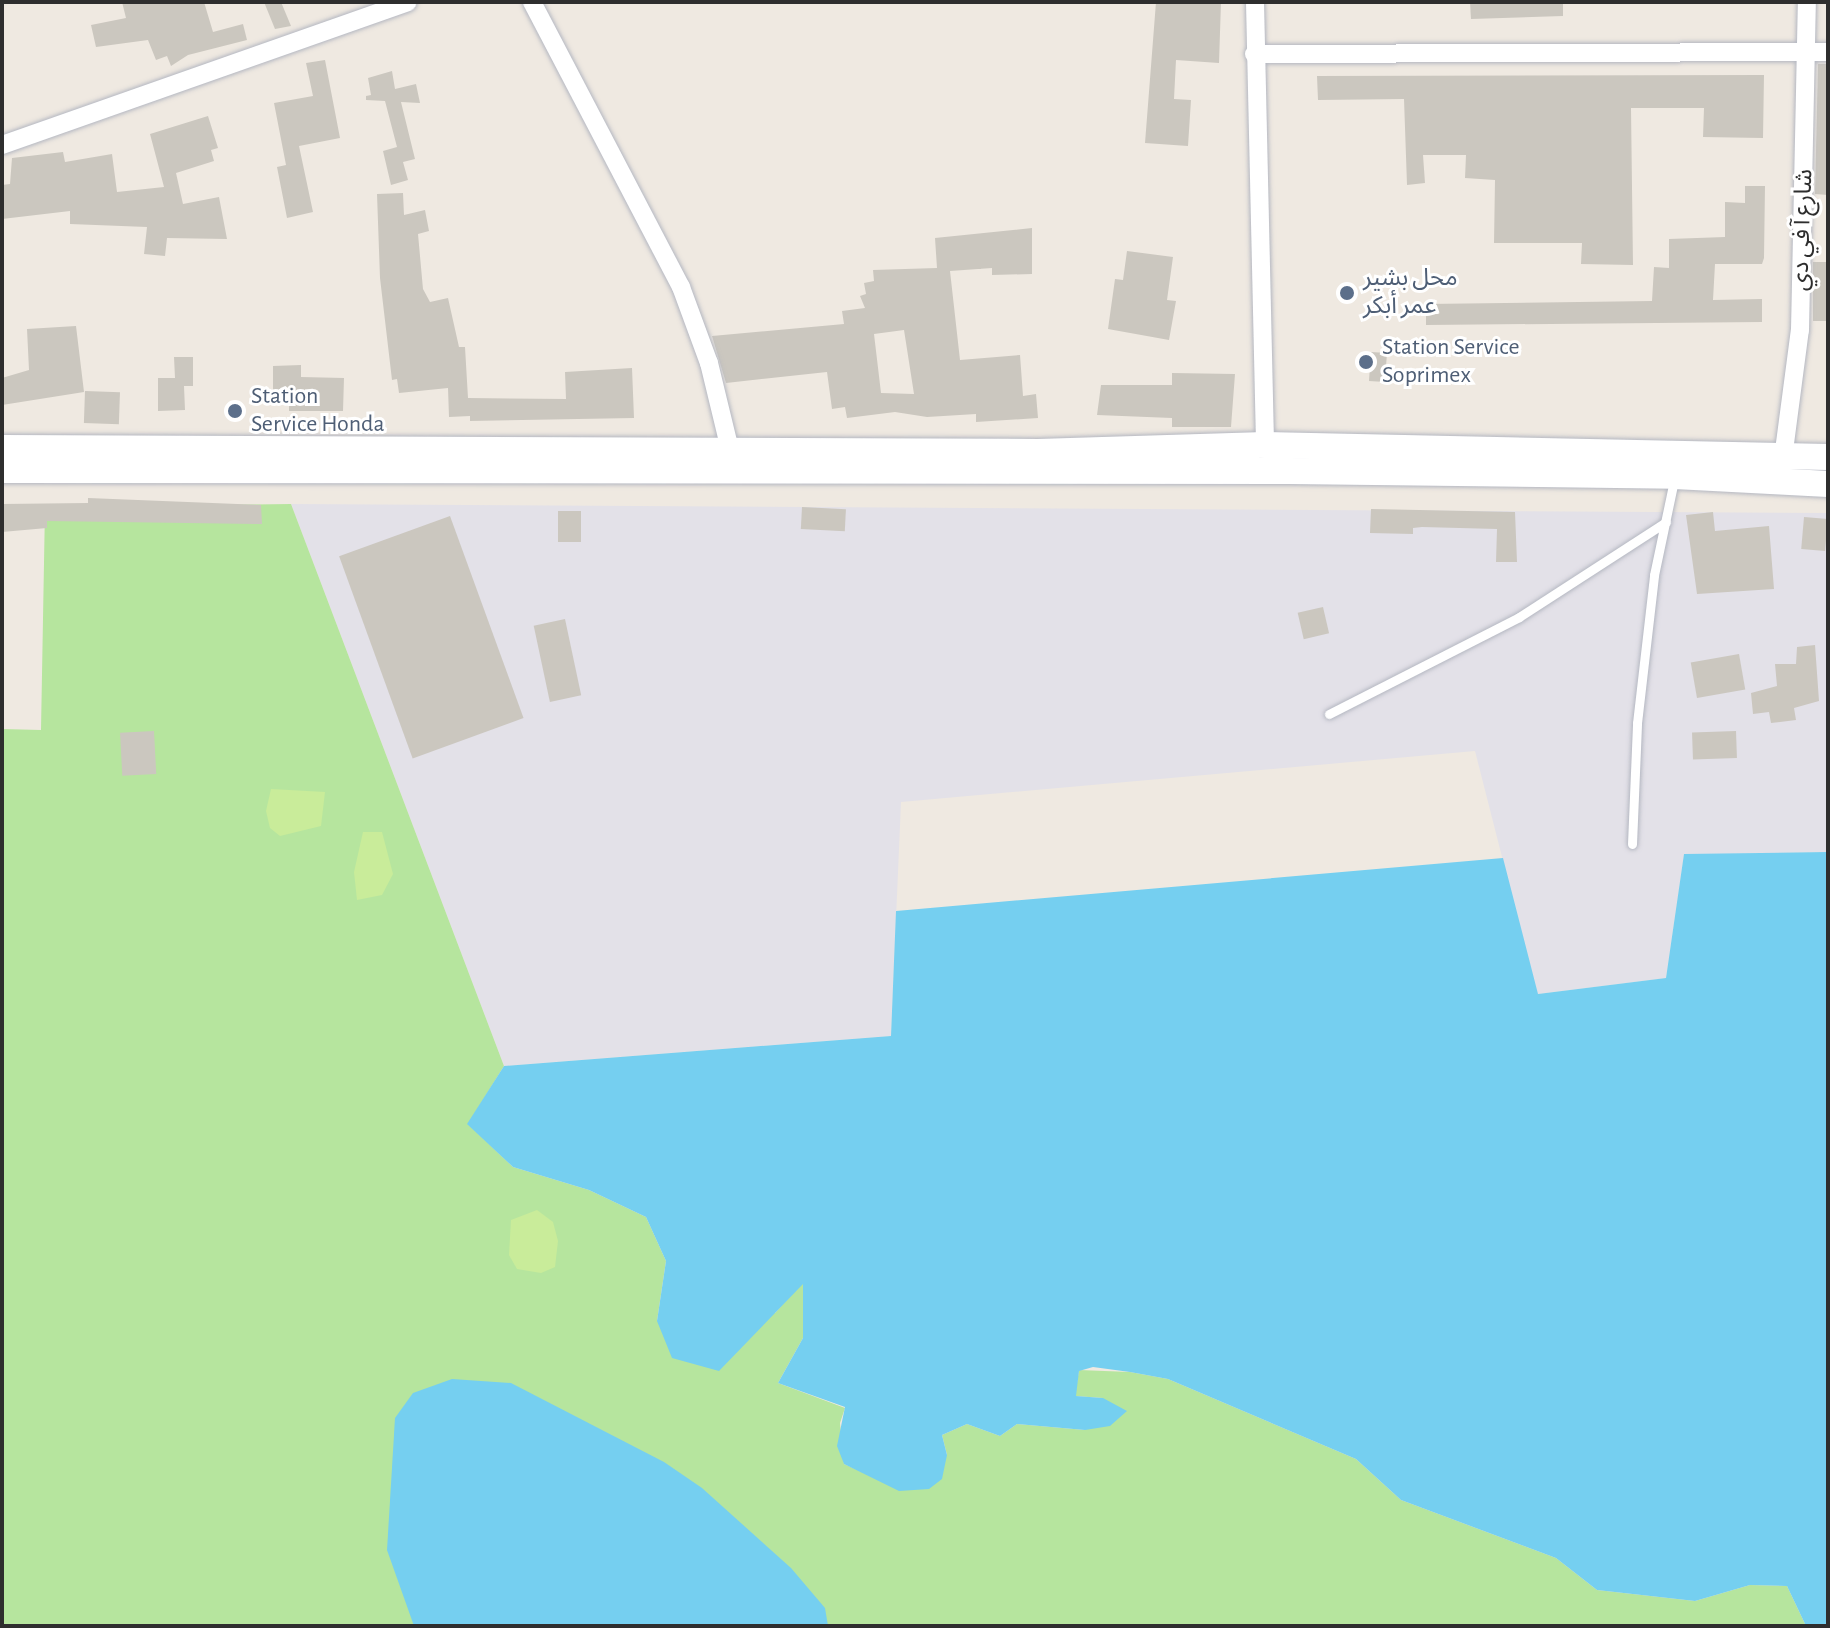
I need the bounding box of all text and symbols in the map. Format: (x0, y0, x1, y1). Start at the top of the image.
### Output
street label: شارع آ في دي (1786, 168, 1820, 292)
place label: محل بشير عمر أبكر (1363, 265, 1458, 321)
marker: محل بشير عمر أبكر (1338, 284, 1356, 302)
place label: Station Service Soprimex (1382, 334, 1520, 390)
marker: Station Service Soprimex (1357, 353, 1375, 371)
place label: Station Service Honda (251, 383, 385, 439)
marker: Station Service Honda (226, 402, 244, 420)

